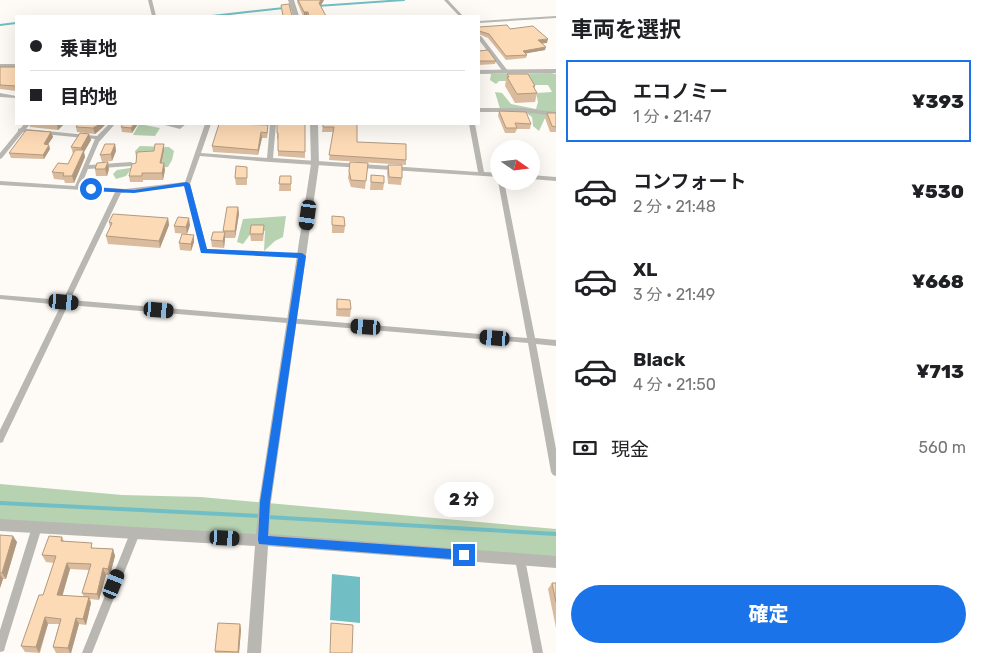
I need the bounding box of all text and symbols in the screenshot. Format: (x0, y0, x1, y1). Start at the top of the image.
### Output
text: 車両を選択 (571, 16, 681, 43)
text: 乗車地 (60, 37, 117, 60)
icon: car (573, 79, 618, 124)
text: エコノミー (633, 80, 728, 103)
text: 目的地 (60, 85, 117, 108)
text: ¥393 (912, 90, 964, 113)
text: 1 分 · 21:47 (633, 107, 711, 126)
north arrow (490, 140, 540, 190)
map controls (490, 140, 540, 190)
icon: car (573, 169, 618, 214)
text: コンフォート (633, 170, 746, 193)
route start (80, 178, 102, 200)
text: ¥530 (911, 180, 964, 203)
text: 2 分 · 21:48 (633, 197, 716, 216)
car (298, 199, 317, 231)
text: XL (633, 258, 657, 281)
icon: car (573, 259, 618, 304)
text: ¥668 (912, 270, 964, 293)
text: 3 分 · 21:49 (633, 285, 715, 304)
car (48, 293, 79, 311)
car (143, 301, 174, 319)
car (350, 318, 381, 336)
car (479, 329, 510, 347)
text: Black (633, 348, 685, 371)
icon: car (573, 349, 618, 394)
text: ¥713 (916, 360, 964, 383)
text: 4 分 · 21:50 (633, 375, 716, 394)
icon: cash (571, 434, 599, 462)
text: 現金 (611, 438, 649, 461)
text: 560 m (919, 438, 966, 457)
callout: 2 分 (434, 482, 494, 518)
text: 2 分 (449, 490, 479, 509)
car (209, 530, 240, 546)
route end (453, 544, 475, 566)
car (101, 567, 126, 601)
button: 確定 (571, 585, 966, 643)

